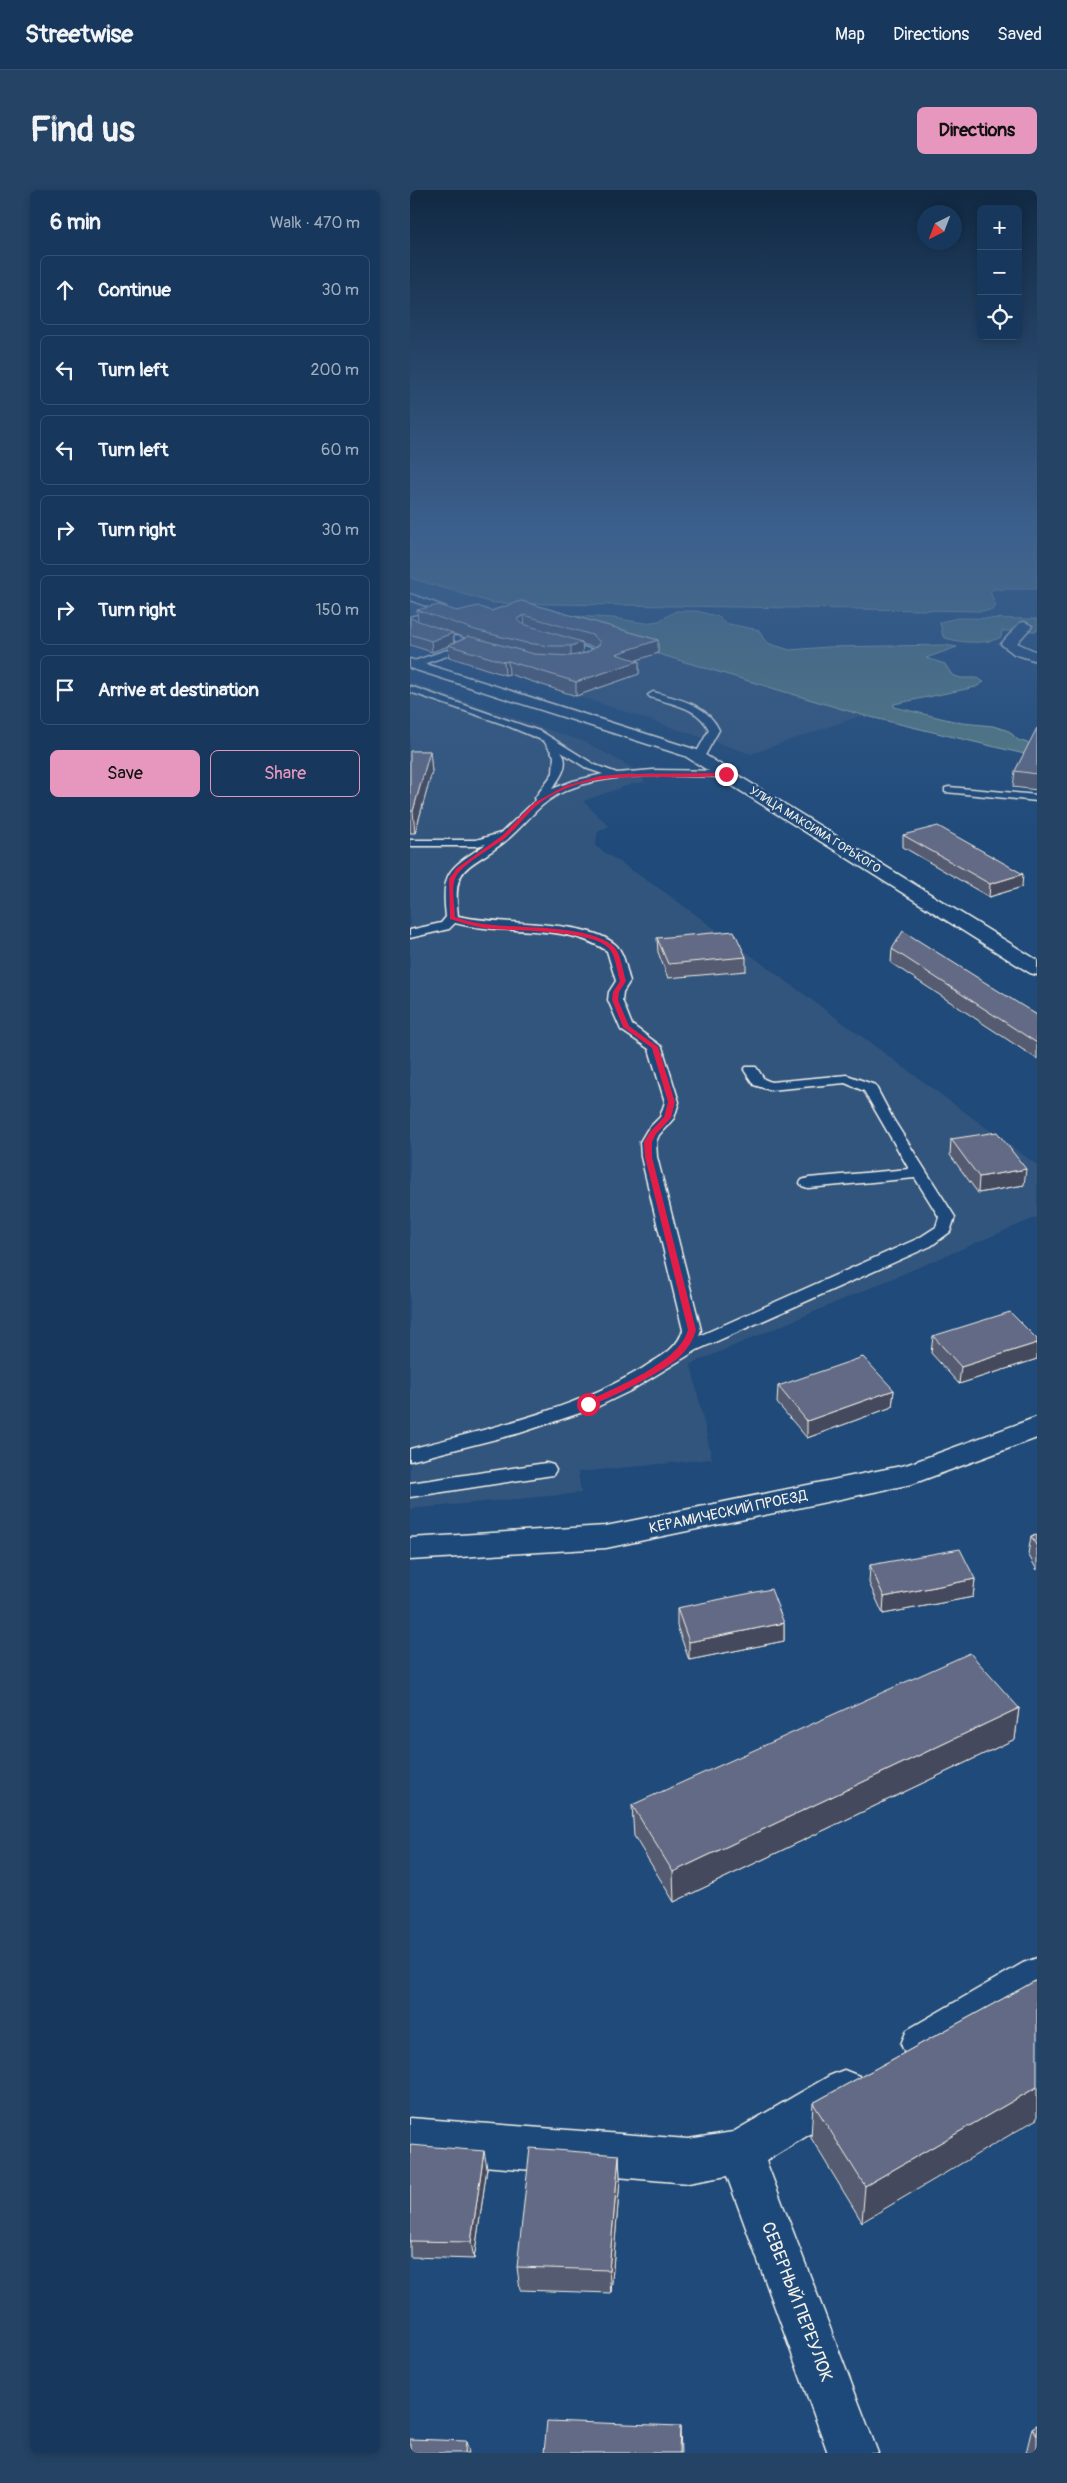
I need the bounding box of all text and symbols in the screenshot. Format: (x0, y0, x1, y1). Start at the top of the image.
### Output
text: Streetwise (25, 20, 133, 49)
text: Map (835, 23, 865, 46)
text: Directions (893, 23, 969, 46)
text: Saved (997, 23, 1042, 46)
button: Directions (917, 107, 1037, 154)
text: Find us (30, 108, 135, 152)
north arrow (917, 205, 962, 250)
map controls (977, 205, 1022, 340)
button: + (977, 205, 1022, 250)
text: 6 min (50, 209, 101, 236)
text: Walk · 470 m (270, 213, 360, 233)
button: − (977, 250, 1022, 295)
icon: ahead (51, 276, 79, 304)
text: Continue (98, 278, 171, 302)
text: 30 m (321, 280, 359, 300)
button: locate (977, 295, 1022, 340)
icon: left (51, 356, 79, 384)
text: Turn left (98, 358, 168, 382)
text: 200 m (311, 360, 359, 380)
icon: left (51, 436, 79, 464)
text: Turn left (98, 438, 168, 462)
text: 60 m (321, 440, 359, 460)
icon: right (51, 516, 79, 544)
text: Turn right (98, 518, 176, 542)
text: 30 m (321, 520, 359, 540)
icon: right (51, 596, 79, 624)
text: Turn right (98, 598, 176, 622)
text: 150 m (315, 600, 359, 620)
icon: arrive (51, 676, 79, 704)
text: Arrive at destination (98, 678, 259, 702)
button: Save (50, 750, 200, 797)
button: Share (210, 750, 360, 797)
route end (715, 763, 738, 786)
street label: УЛИЦА МАКСИМА ГОРЬКОГО (747, 783, 884, 877)
route start (577, 1393, 600, 1416)
street label: КЕРАМИЧЕСКИЙ ПРОЕЗД (647, 1486, 810, 1538)
street label: СЕВЕРНЫЙ ПЕРЕУЛОК (756, 2219, 838, 2385)

